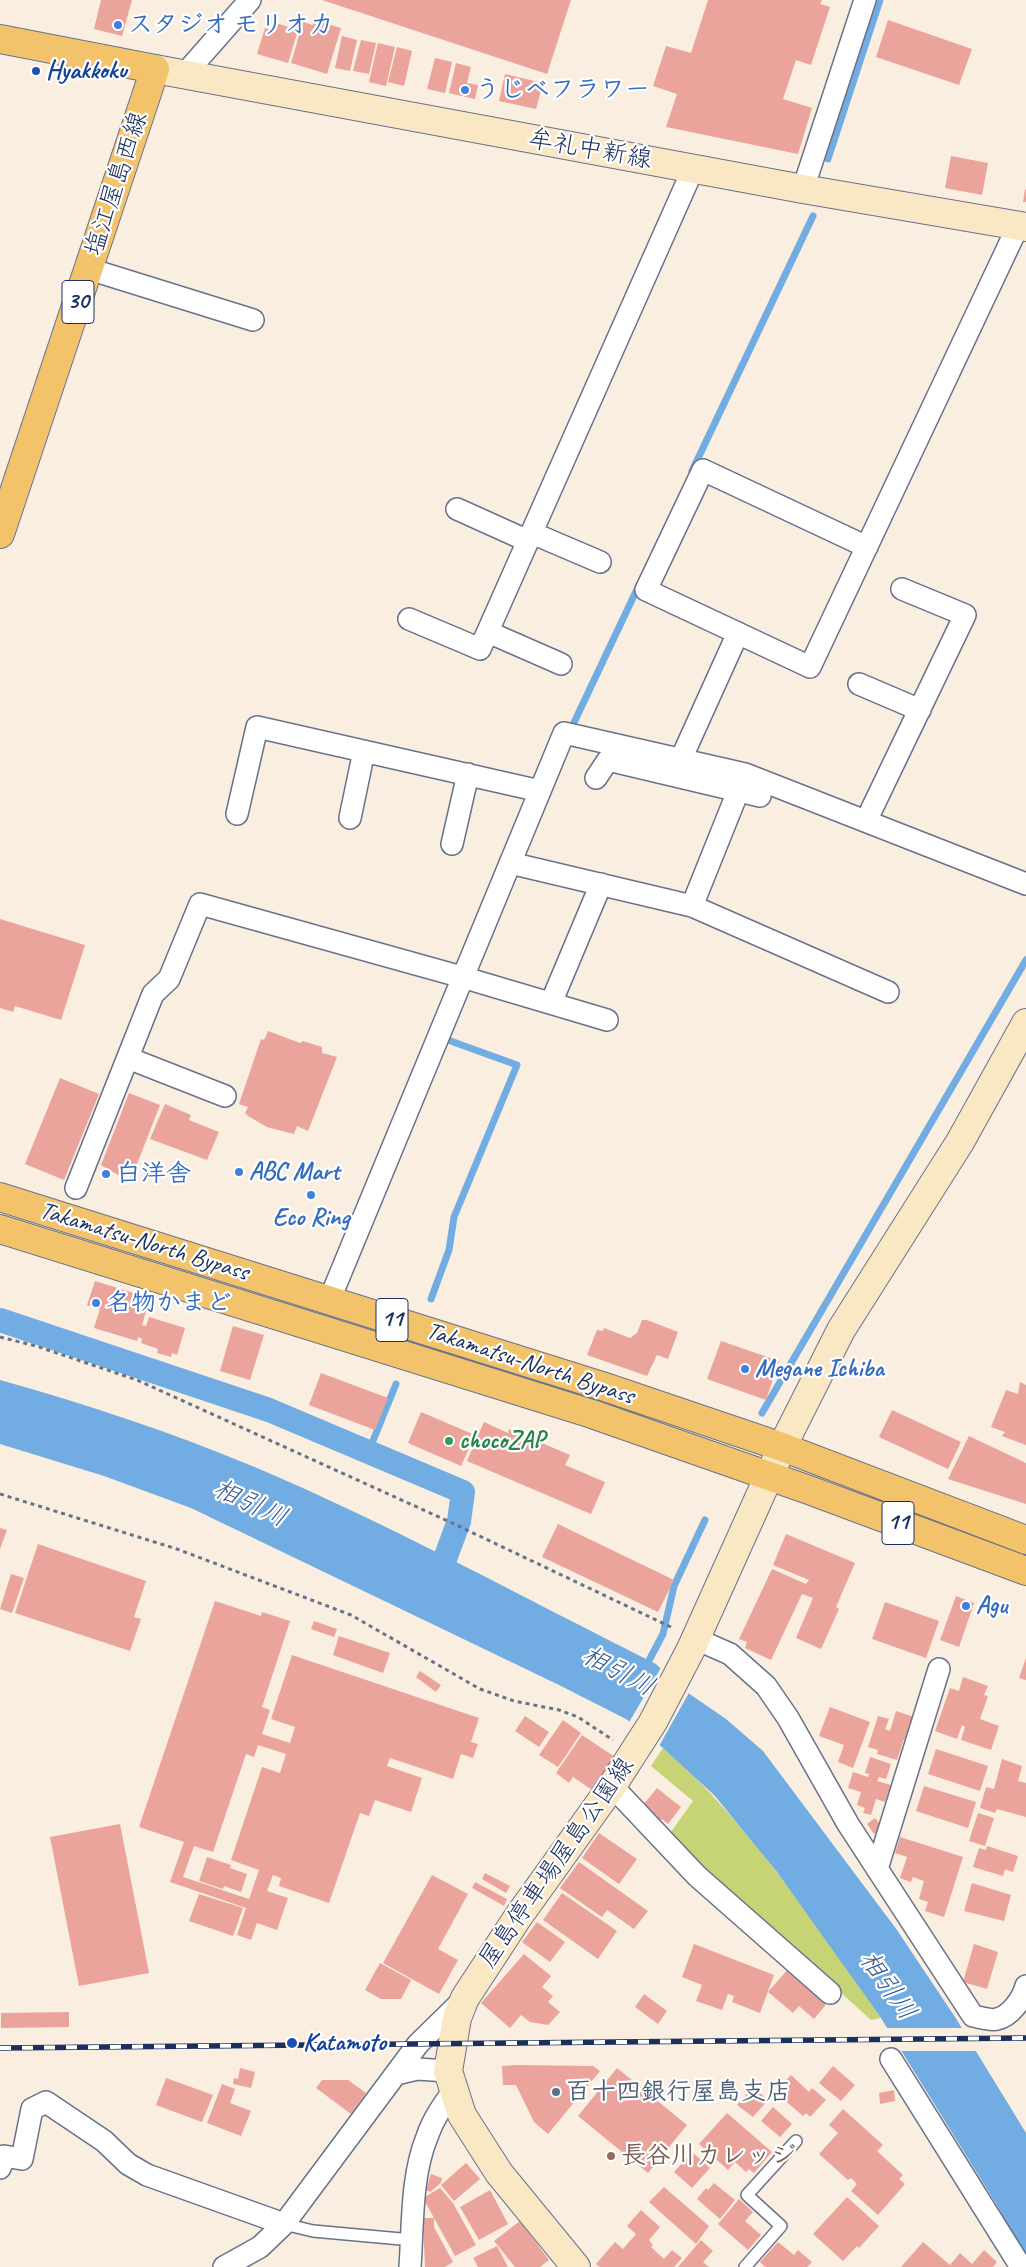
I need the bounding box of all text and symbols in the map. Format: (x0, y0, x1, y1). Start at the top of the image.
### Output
place label: スタジオ モリオカ (128, 10, 334, 40)
marker: スタジオ モリオカ (112, 19, 124, 31)
place label: Hyakkoku (46, 56, 126, 86)
marker: Hyakkoku (30, 65, 42, 77)
place label: うじべフラワー (475, 75, 650, 105)
marker: うじべフラワー (459, 84, 471, 96)
street label: 塩江屋島西線 (80, 108, 154, 260)
street label: 牟礼中新線 (526, 124, 654, 176)
road number: 30 (62, 280, 94, 324)
place label: ABC Mart (249, 1157, 339, 1187)
place label: 白洋舎 (116, 1159, 191, 1189)
marker: ABC Mart (233, 1166, 245, 1178)
marker: 白洋舎 (100, 1168, 112, 1180)
marker: Eco Ring (305, 1189, 317, 1201)
street label: Takamatsu-North Bypass (36, 1196, 252, 1288)
place label: Eco Ring (273, 1203, 349, 1233)
place label: 名物かまど (106, 1288, 231, 1318)
marker: 名物かまど (90, 1297, 102, 1309)
road number: 11 (376, 1298, 408, 1342)
street label: Takamatsu-North Bypass (422, 1316, 638, 1412)
place label: Megane Ichiba (755, 1354, 884, 1384)
marker: Megane Ichiba (739, 1363, 751, 1375)
place label: chocoZAP (459, 1426, 544, 1456)
marker: chocoZAP (443, 1435, 455, 1447)
water label: 相引川 (208, 1473, 292, 1535)
road number: 11 (882, 1502, 914, 1545)
place label: Agu (976, 1591, 1007, 1621)
marker: Agu (960, 1600, 972, 1612)
water label: 相引川 (576, 1640, 660, 1704)
street label: 屋島停車場屋島公園線 (473, 1752, 641, 1974)
water label: 相引川 (852, 1945, 922, 2027)
place label: Katamoto (303, 2028, 386, 2058)
marker: Katamoto (285, 2036, 299, 2050)
place label: 百十四銀行屋島支店 (566, 2077, 791, 2107)
marker: 百十四銀行屋島支店 (550, 2086, 562, 2098)
place label: 長谷川カレッジ (621, 2141, 796, 2171)
marker: 長谷川カレッジ (605, 2150, 617, 2162)

